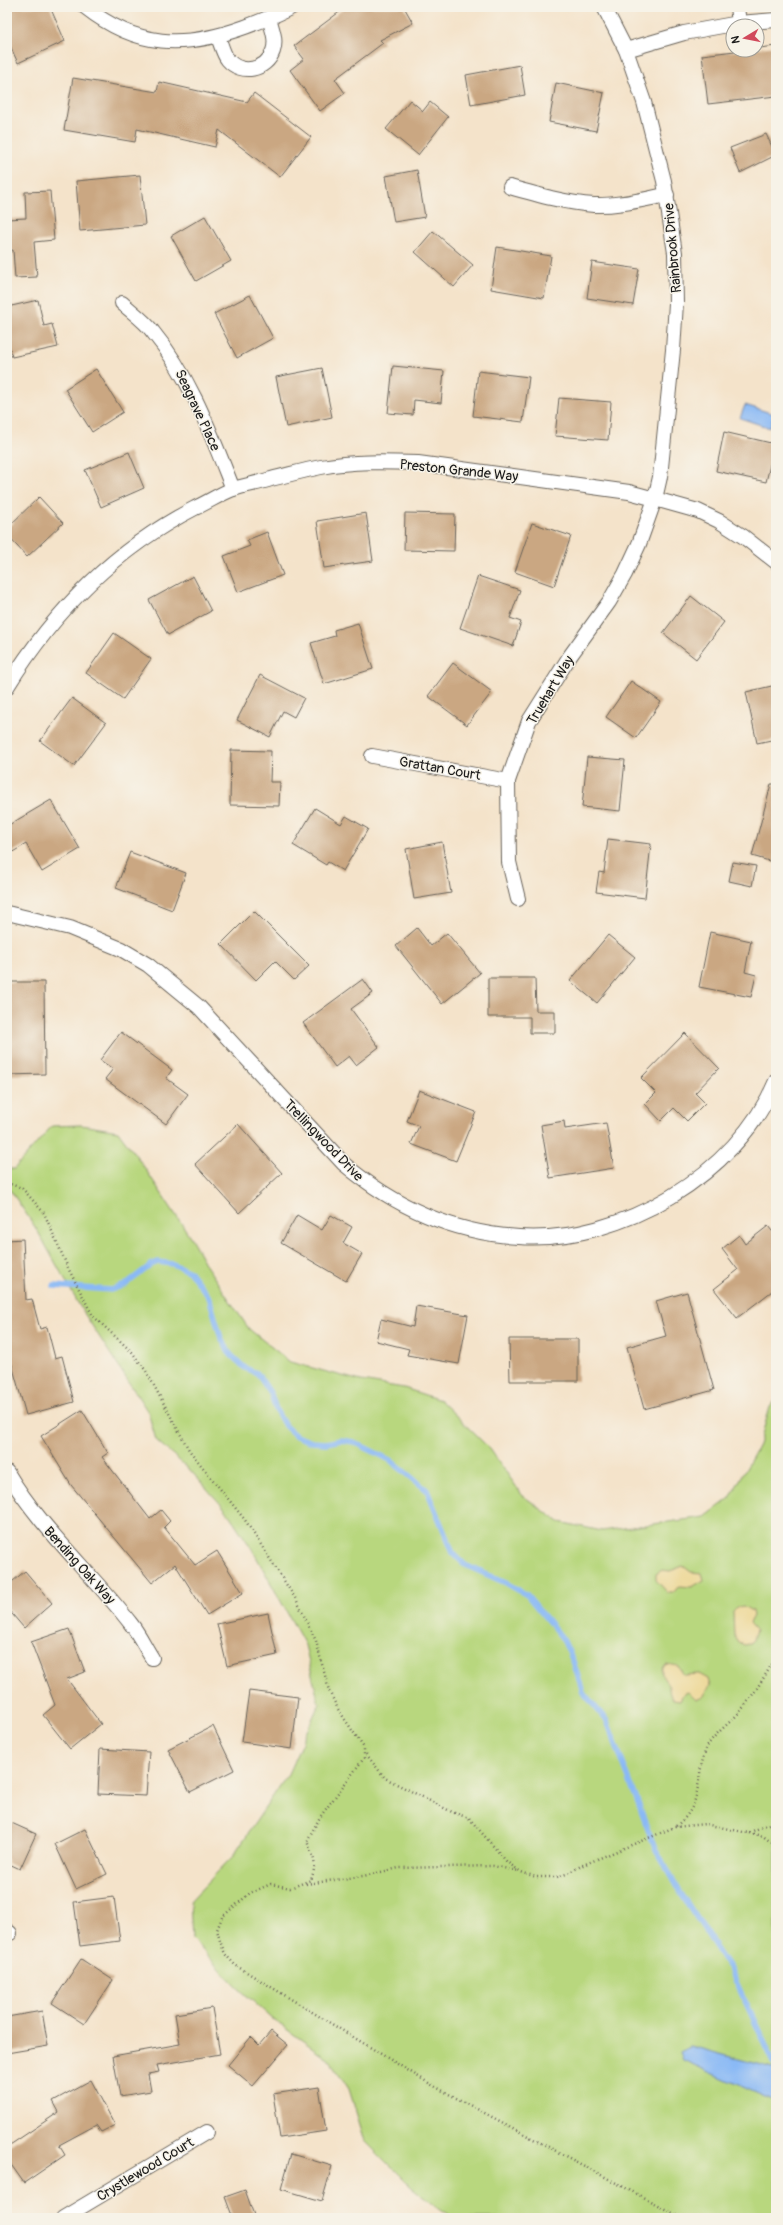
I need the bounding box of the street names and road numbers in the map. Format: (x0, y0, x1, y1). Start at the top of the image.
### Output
street label: Rainbrook Drive (660, 202, 685, 294)
street label: Seagrave Place (171, 367, 224, 454)
street label: Preston Grande Way (399, 456, 519, 485)
street label: Truehart Way (523, 653, 578, 728)
street label: Grattan Court (398, 753, 482, 784)
street label: Trellingwood Drive (280, 1096, 367, 1185)
street label: Bending Oak Way (40, 1523, 119, 1608)
street label: Crystlewood Court (94, 2134, 197, 2205)

